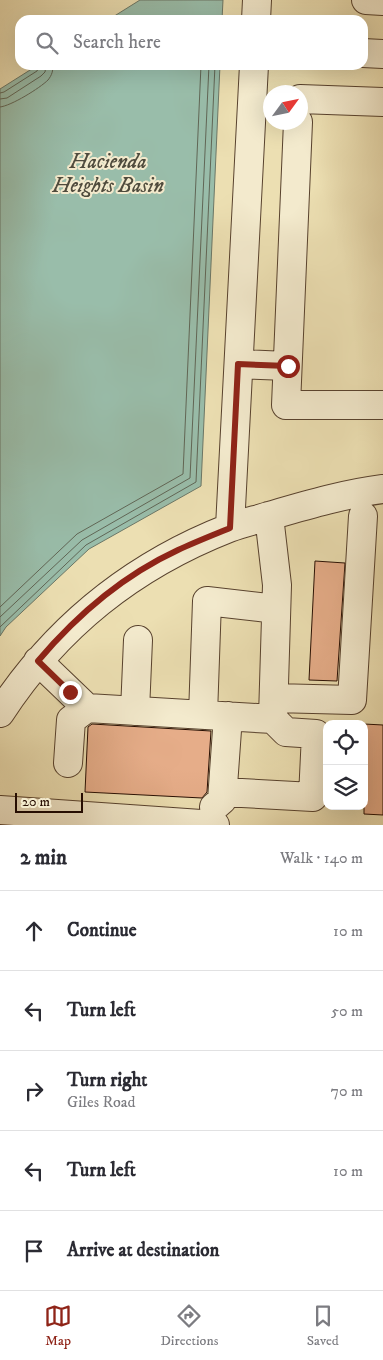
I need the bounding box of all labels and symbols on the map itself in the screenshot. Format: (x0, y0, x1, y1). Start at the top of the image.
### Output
north arrow (263, 85, 308, 130)
water label: Hacienda Heights Basin (51, 149, 164, 199)
route start (277, 355, 300, 378)
route end (59, 681, 82, 704)
scale bar (15, 790, 82, 813)

